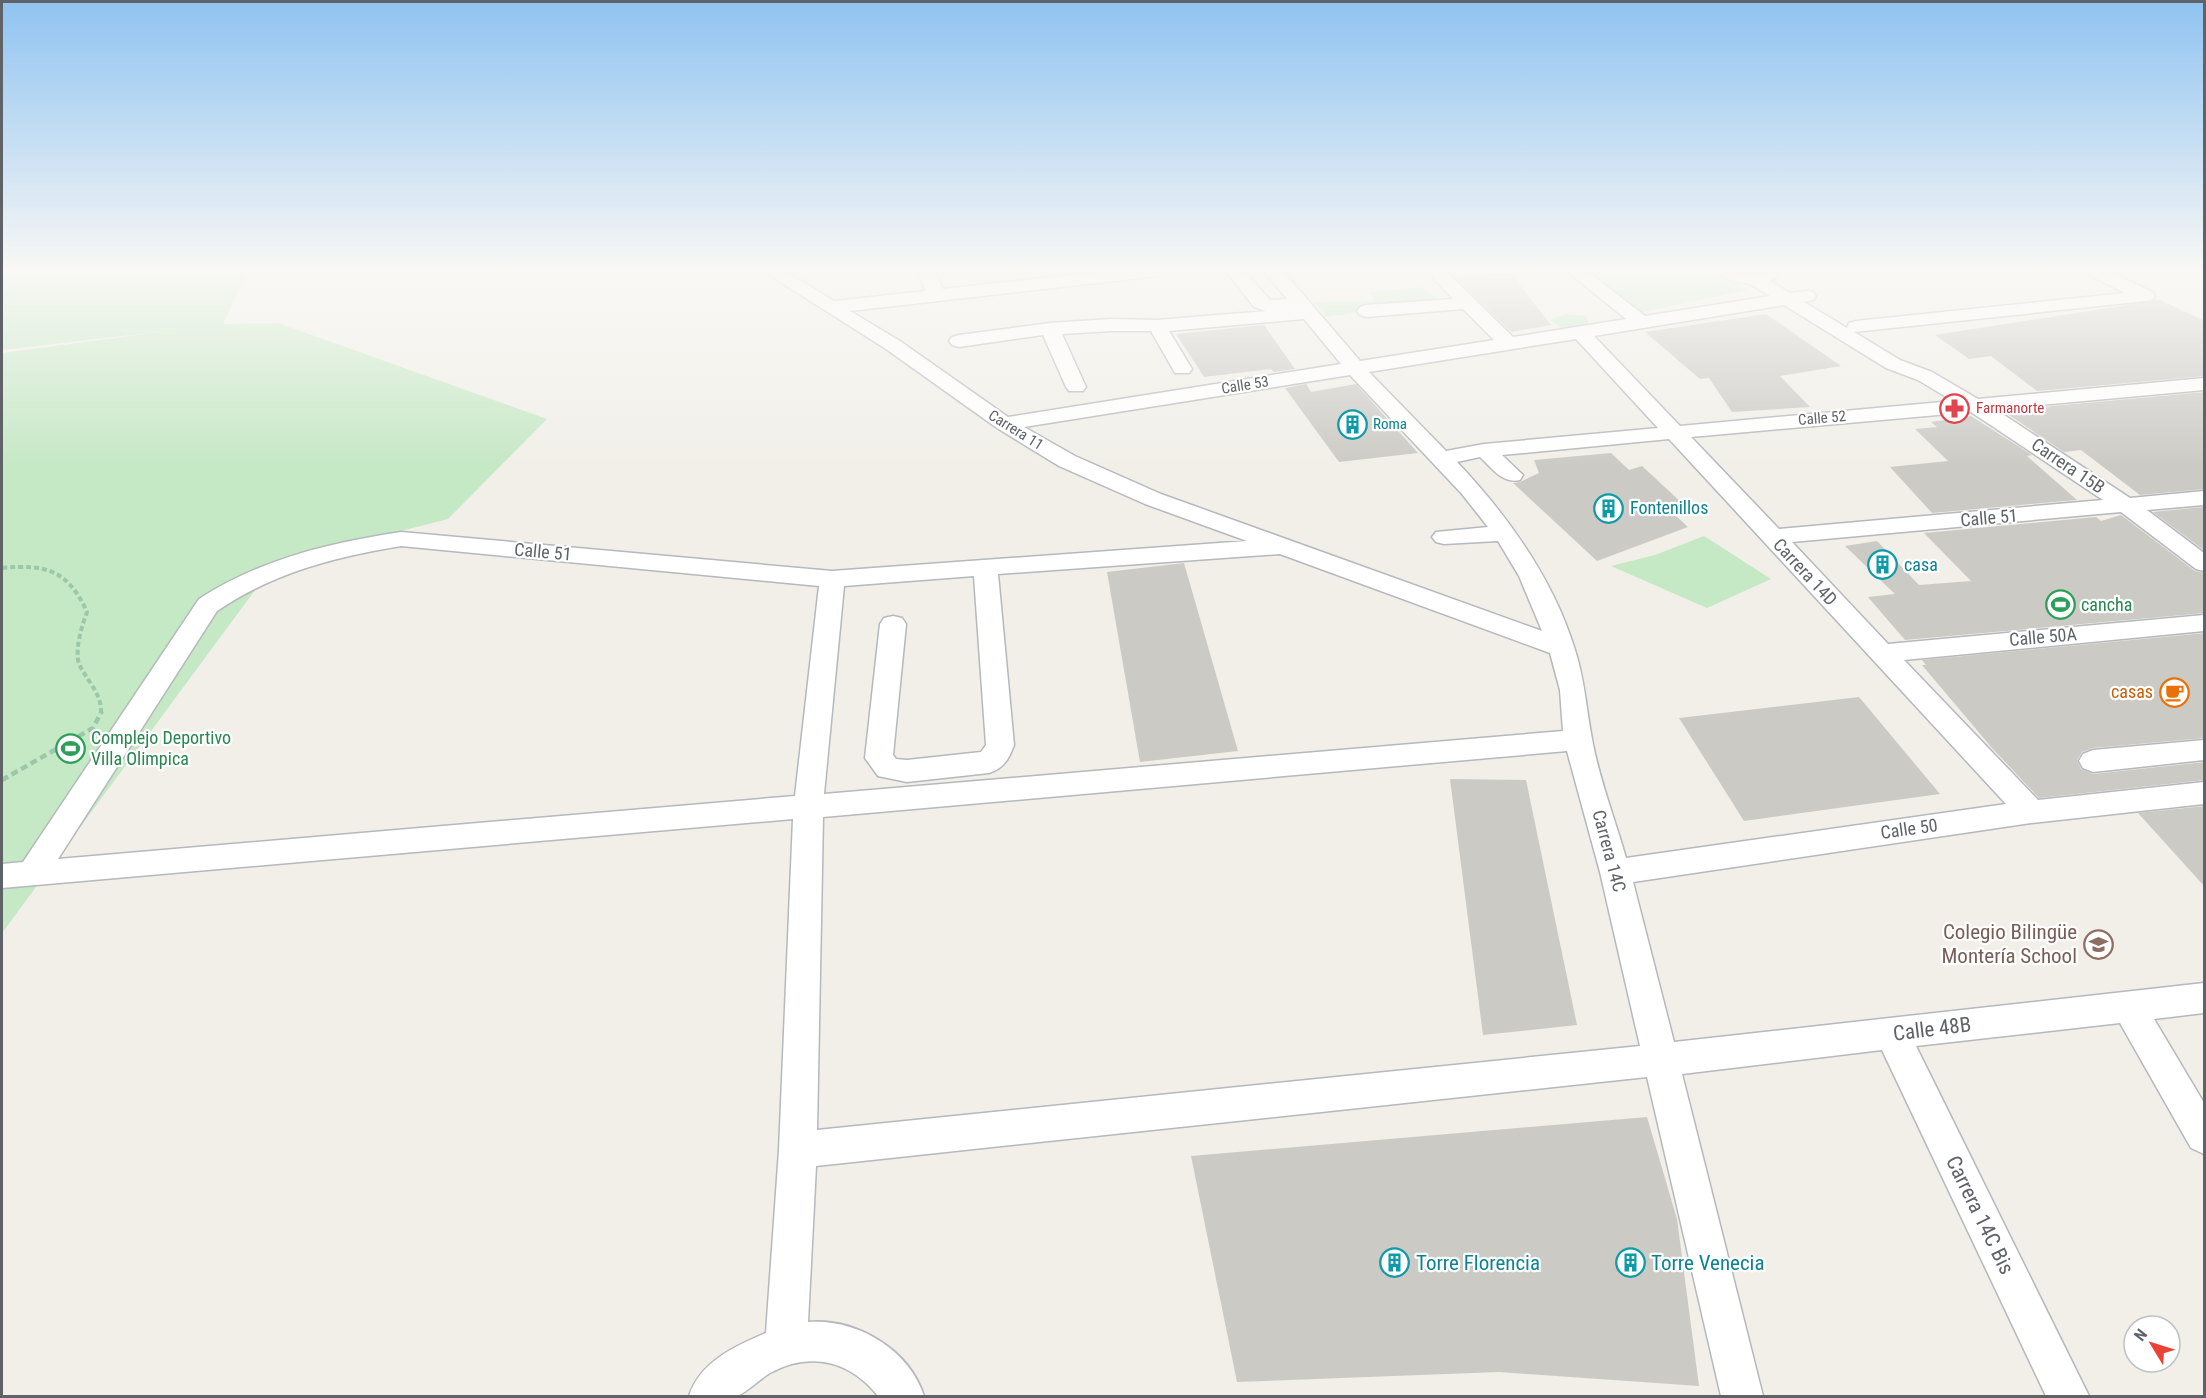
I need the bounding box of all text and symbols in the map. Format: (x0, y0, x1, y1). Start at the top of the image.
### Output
street label: Calle 53 (1220, 372, 1270, 398)
pharmacy icon: Farmanorte (1939, 392, 1971, 424)
place label: Farmanorte (1976, 399, 2044, 417)
street label: Carrera 11 (985, 406, 1047, 454)
street label: Calle 52 (1797, 407, 1847, 429)
building icon: Roma (1336, 408, 1368, 440)
place label: Roma (1373, 415, 1407, 433)
street label: Carrera 15B (2028, 434, 2109, 498)
building icon: Fontenillos (1593, 492, 1625, 524)
place label: Fontenillos (1630, 497, 1708, 518)
street label: Calle 51 (1959, 505, 2018, 530)
street label: Carrera 14D (1769, 534, 1842, 610)
street label: Calle 51 (514, 539, 573, 564)
building icon: casa (1867, 549, 1899, 581)
place label: casa (1904, 554, 1938, 575)
sports icon: cancha (2044, 589, 2076, 621)
place label: cancha (2081, 594, 2132, 615)
street label: Calle 50A (2008, 623, 2078, 650)
cafe icon: casas (2158, 676, 2190, 708)
place label: casas (2111, 681, 2153, 702)
place label: Complejo Deportivo Villa Olimpica (91, 727, 231, 769)
sports icon: Complejo Deportivo Villa Olimpica (54, 732, 86, 764)
street label: Carrera 14C (1588, 808, 1630, 894)
street label: Calle 50 (1879, 814, 1939, 843)
place label: Colegio Bilingüe Montería School (1942, 920, 2077, 968)
school or university icon: Colegio Bilingüe Montería School (2082, 928, 2114, 960)
street label: Calle 48B (1892, 1012, 1972, 1046)
street label: Carrera 14C Bis (1941, 1152, 2019, 1278)
building icon: Torre Florencia (1379, 1247, 1411, 1279)
building icon: Torre Venecia (1614, 1247, 1646, 1279)
place label: Torre Florencia (1416, 1251, 1540, 1275)
place label: Torre Venecia (1651, 1251, 1764, 1275)
north arrow (2122, 1314, 2182, 1374)
text: N (2130, 1325, 2151, 1345)

